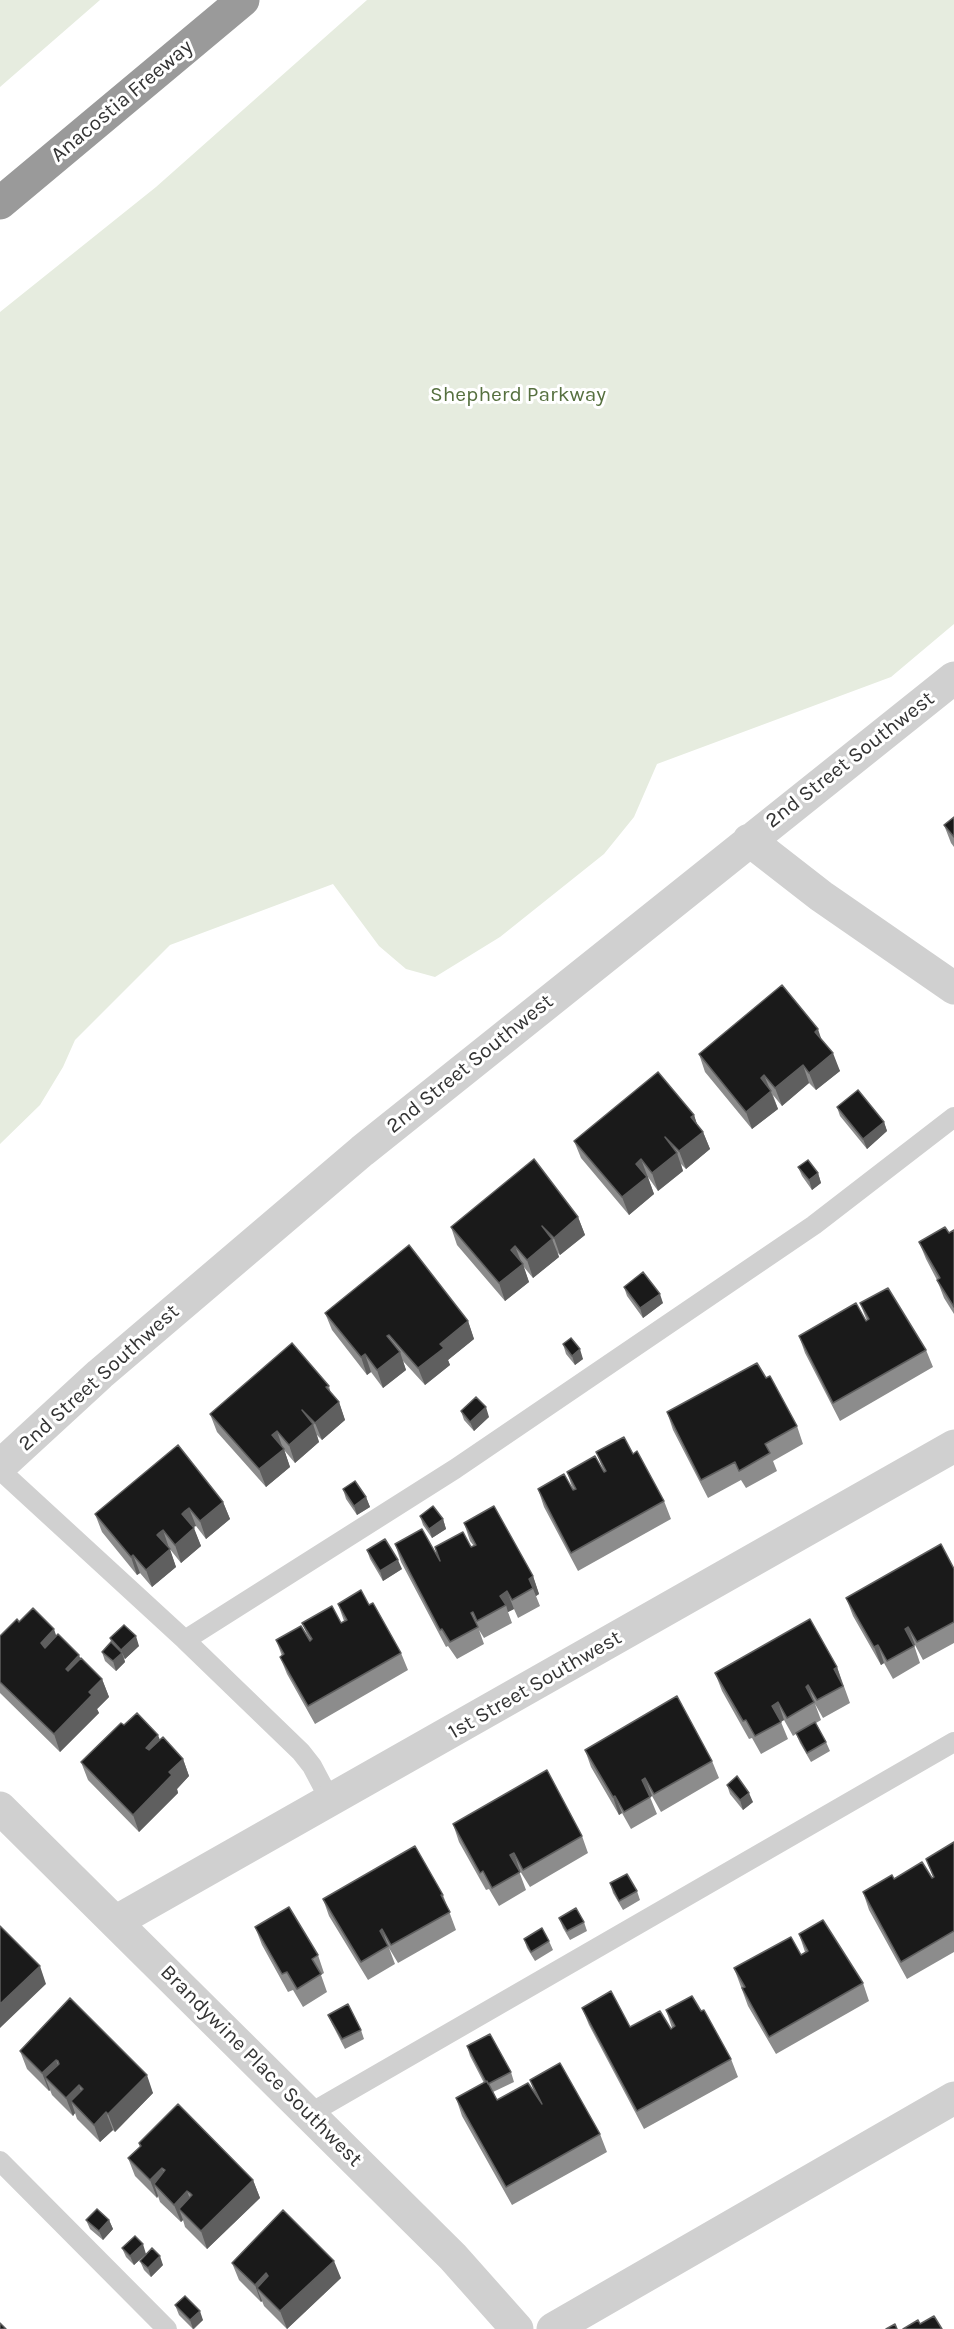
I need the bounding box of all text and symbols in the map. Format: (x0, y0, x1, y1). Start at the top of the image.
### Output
street label: Anacostia Freeway (46, 34, 198, 168)
park label: Shepherd Parkway (430, 382, 606, 408)
street label: 2nd Street Southwest (761, 686, 939, 834)
street label: 2nd Street Southwest (382, 989, 558, 1139)
street label: 2nd Street Southwest (14, 1299, 184, 1457)
street label: 1st Street Southwest (444, 1625, 626, 1745)
street label: Brandywine Place Southwest (155, 1960, 367, 2172)

